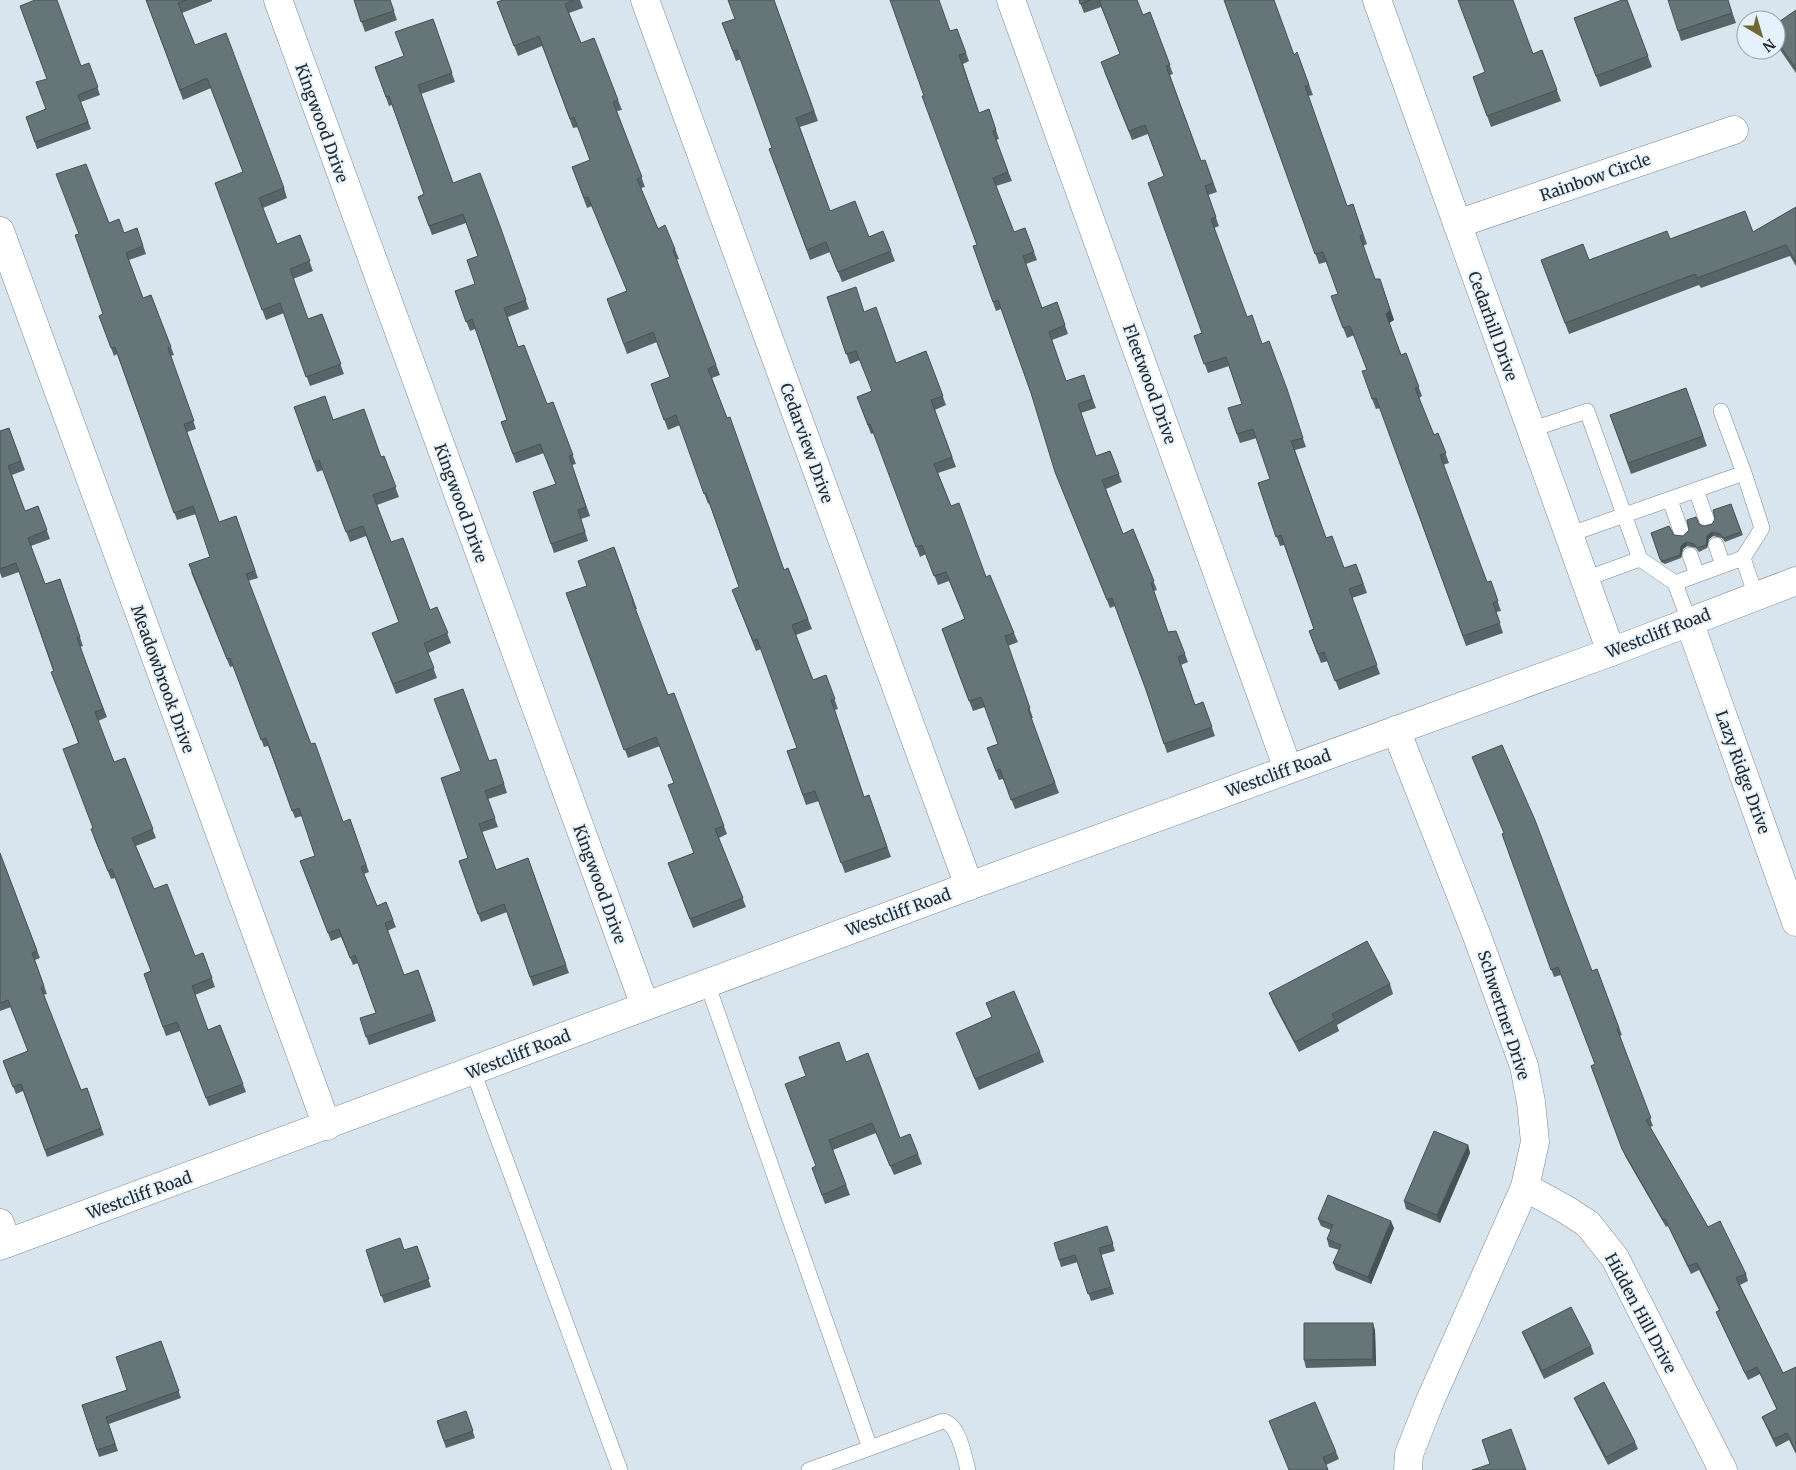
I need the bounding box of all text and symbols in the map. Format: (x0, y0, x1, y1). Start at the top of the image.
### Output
north arrow (1736, 10, 1786, 60)
text: N (1759, 35, 1779, 56)
street label: Kingwood Drive (291, 61, 353, 185)
street label: Rainbow Circle (1537, 149, 1653, 205)
street label: Cedarhill Drive (1464, 269, 1522, 383)
street label: Fleetwood Drive (1119, 321, 1181, 447)
street label: Cedarview Drive (776, 380, 838, 506)
street label: Kingwood Drive (430, 441, 492, 565)
street label: Meadowbrook Drive (127, 602, 199, 756)
street label: Westcliff Road (1602, 604, 1713, 662)
street label: Lazy Ridge Drive (1711, 708, 1775, 836)
street label: Westcliff Road (1222, 745, 1334, 802)
street label: Kingwood Drive (569, 822, 631, 946)
street label: Westcliff Road (842, 884, 954, 941)
street label: Schwertner Drive (1474, 948, 1534, 1082)
street label: Westcliff Road (462, 1025, 573, 1083)
street label: Westcliff Road (83, 1167, 195, 1224)
street label: Hidden Hill Drive (1601, 1249, 1681, 1377)

